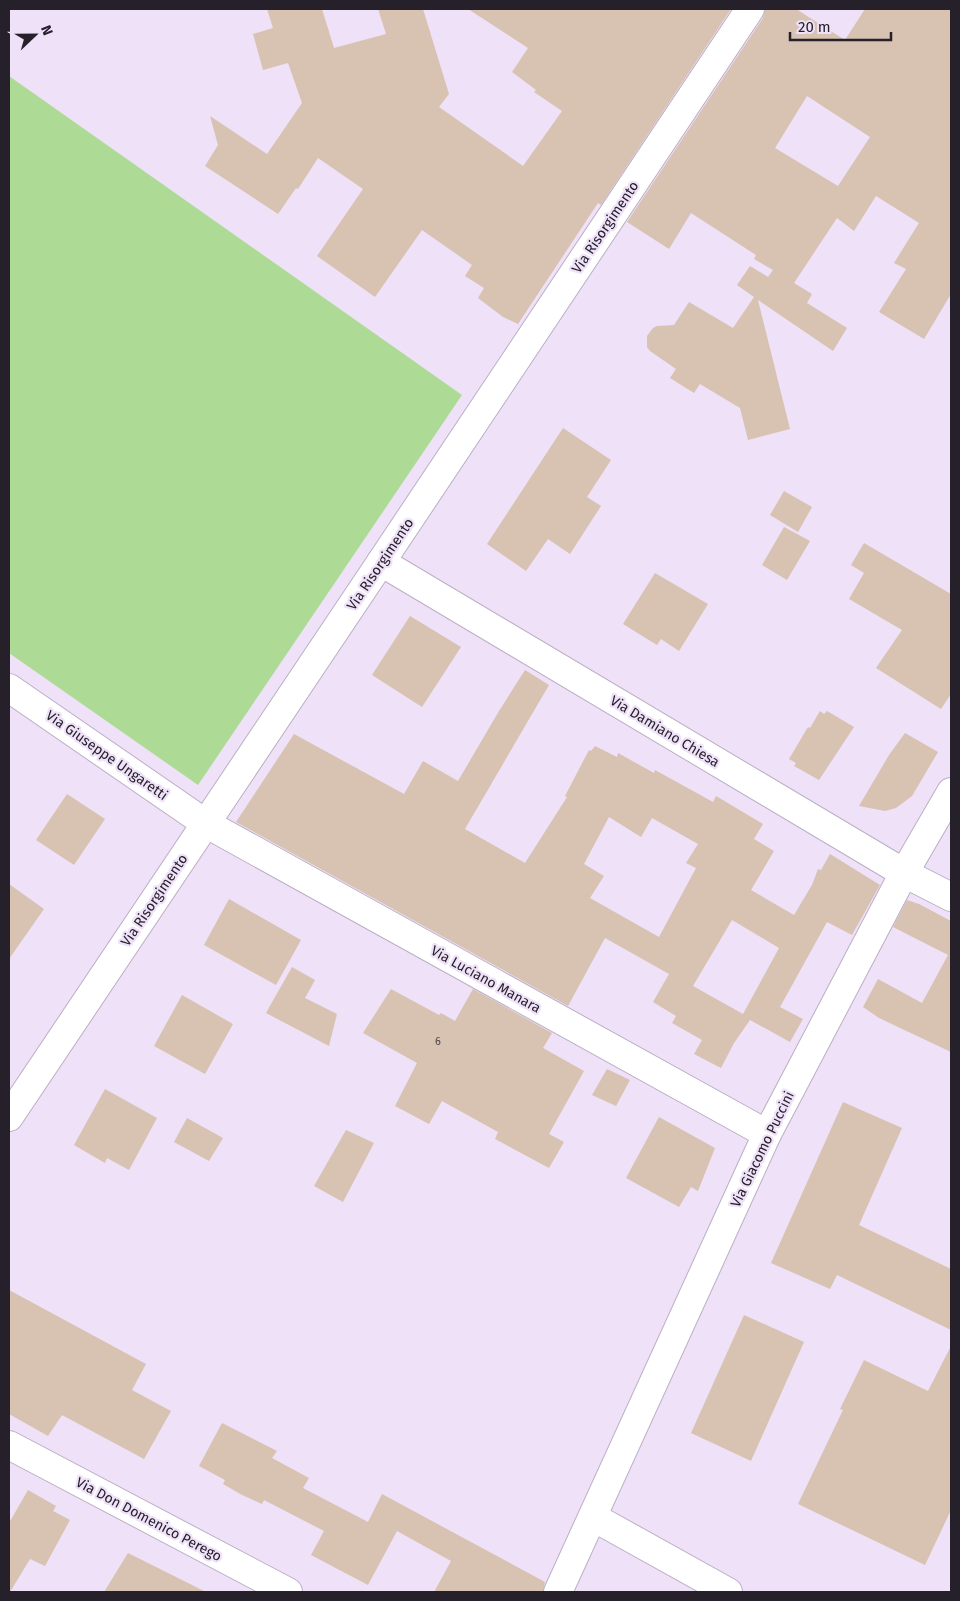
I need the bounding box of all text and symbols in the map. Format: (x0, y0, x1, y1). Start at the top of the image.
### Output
north arrow (10, 10, 60, 60)
scale bar (790, 10, 891, 42)
text: 20 m (798, 18, 831, 36)
text: N (37, 23, 56, 38)
street label: Via Risorgimento (568, 178, 643, 277)
street label: Via Risorgimento (343, 515, 418, 614)
street label: Via Damiano Chiesa (607, 692, 723, 771)
street label: Via Giuseppe Ungaretti (42, 707, 171, 804)
street label: Via Risorgimento (117, 851, 192, 950)
street label: Via Luciano Manara (428, 942, 544, 1017)
house number: 6 (435, 1035, 441, 1048)
street label: Via Giacomo Puccini (727, 1088, 798, 1210)
street label: Via Don Domenico Perego (73, 1474, 225, 1565)

